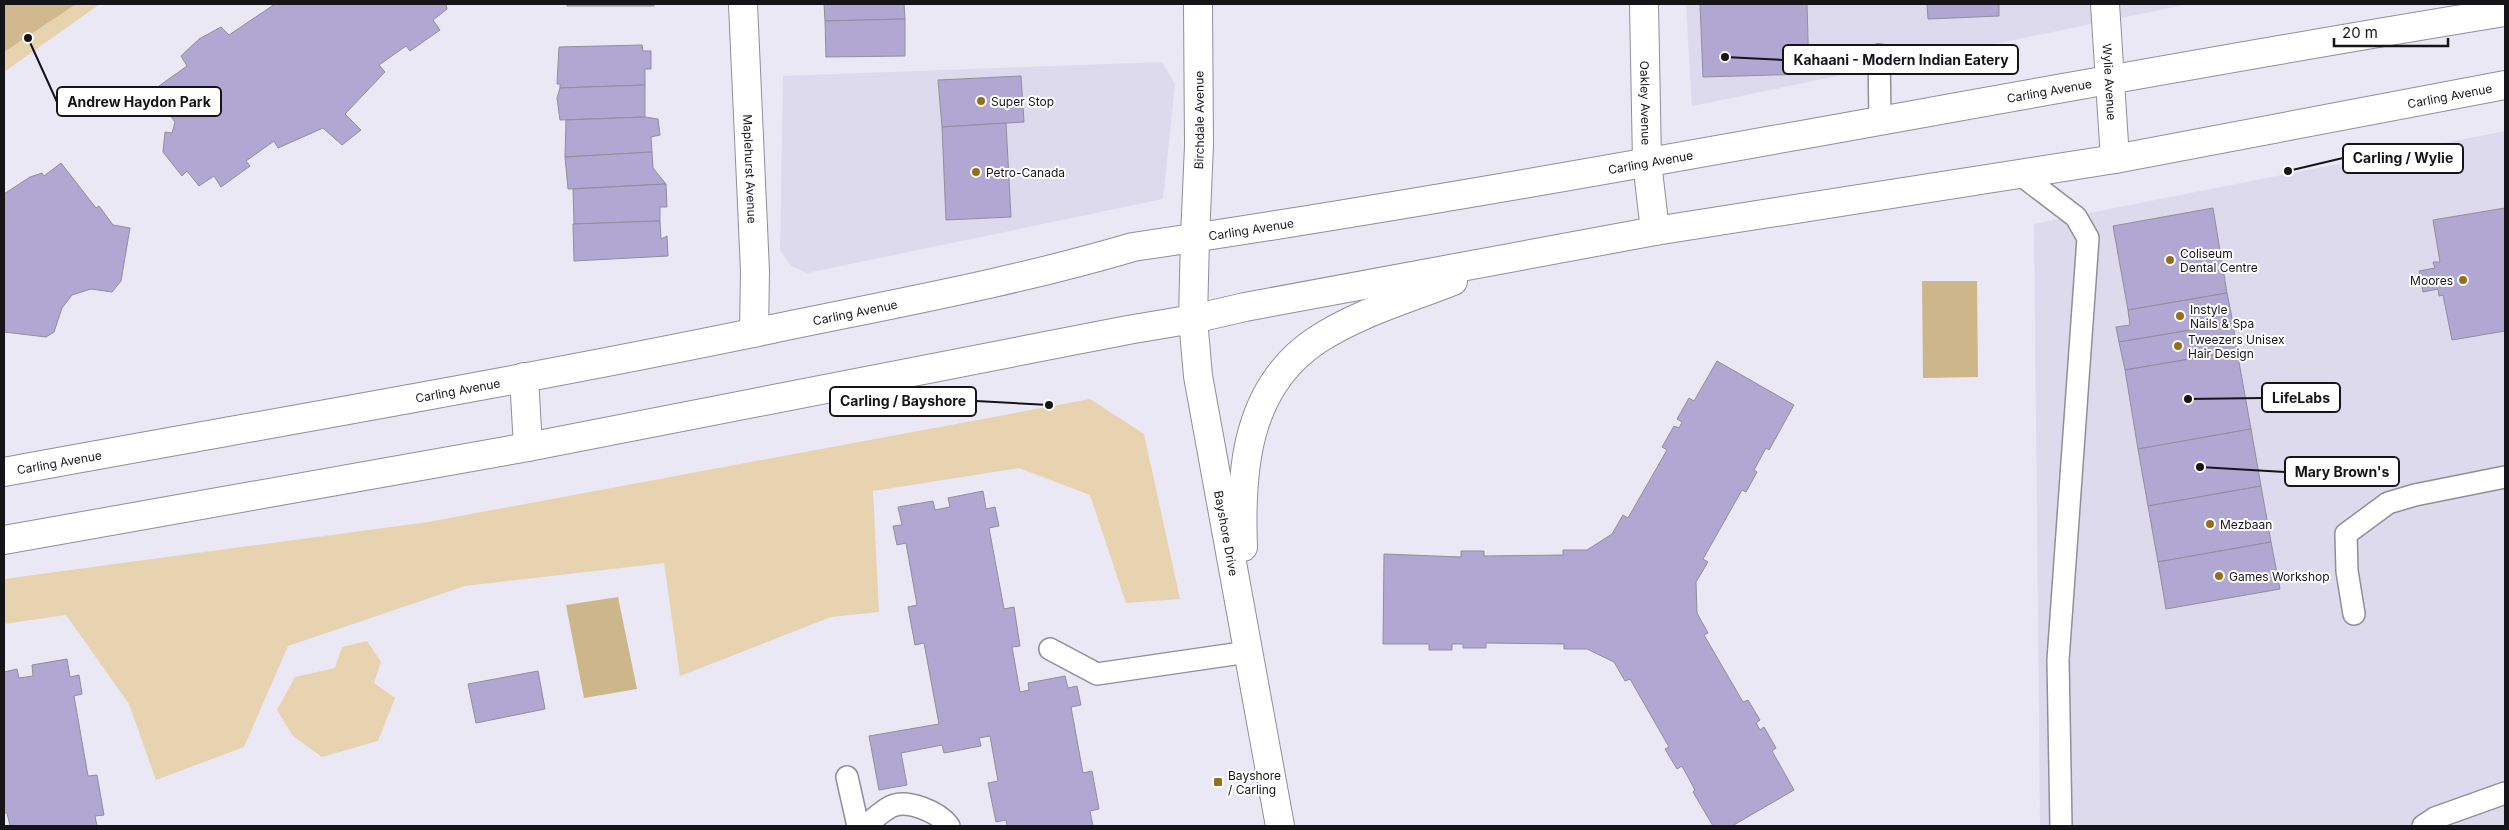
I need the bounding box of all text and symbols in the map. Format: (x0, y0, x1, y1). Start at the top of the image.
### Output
scale bar (2334, 15, 2448, 47)
text: 20 m (2342, 23, 2378, 42)
street label: Wylie Avenue (2100, 43, 2120, 121)
callout: Kahaani - Modern Indian Eatery (1783, 45, 2018, 74)
text: Kahaani - Modern Indian Eatery (1793, 51, 2009, 68)
street label: Oakley Avenue (1638, 61, 1654, 145)
street label: Birchdale Avenue (1190, 71, 1207, 170)
street label: Carling Avenue (2005, 75, 2093, 105)
street label: Carling Avenue (2406, 80, 2493, 111)
callout: Andrew Haydon Park (57, 87, 221, 116)
text: Andrew Haydon Park (67, 93, 212, 110)
place label: Super Stop (991, 94, 1054, 109)
marker: Super Stop (975, 95, 987, 107)
street label: Maplehurst Avenue (740, 114, 760, 224)
callout: Carling / Wylie (2343, 144, 2463, 173)
street label: Carling Avenue (1607, 147, 1694, 177)
text: Carling / Wylie (2353, 149, 2453, 166)
place label: Petro-Canada (986, 165, 1065, 180)
marker: Petro-Canada (970, 166, 982, 178)
street label: Carling Avenue (1207, 215, 1295, 243)
place label: Coliseum Dental Centre (2180, 246, 2258, 275)
marker: Coliseum Dental Centre (2164, 254, 2176, 266)
place label: Moores (2410, 273, 2453, 288)
marker: Moores (2457, 274, 2469, 286)
street label: Carling Avenue (811, 296, 899, 328)
place label: Instyle Nails & Spa (2190, 302, 2254, 331)
marker: Instyle Nails & Spa (2174, 310, 2186, 322)
place label: Tweezers Unisex Hair Design (2188, 332, 2285, 361)
marker: Tweezers Unisex Hair Design (2172, 340, 2184, 352)
street label: Carling Avenue (414, 375, 501, 405)
callout: LifeLabs (2262, 383, 2340, 412)
callout: Carling / Bayshore (830, 387, 976, 416)
text: LifeLabs (2272, 389, 2330, 406)
text: Carling / Bayshore (840, 392, 966, 409)
street label: Carling Avenue (15, 447, 103, 477)
callout: Mary Brown's (2285, 457, 2399, 486)
text: Mary Brown's (2295, 463, 2389, 480)
street label: Bayshore Drive (1212, 489, 1242, 577)
place label: Mezbaan (2220, 517, 2272, 532)
marker: Mezbaan (2204, 518, 2216, 530)
place label: Games Workshop (2229, 569, 2330, 584)
marker: Games Workshop (2213, 570, 2225, 582)
place label: Bayshore / Carling (1228, 768, 1281, 797)
marker: Bayshore / Carling (1212, 776, 1224, 788)

